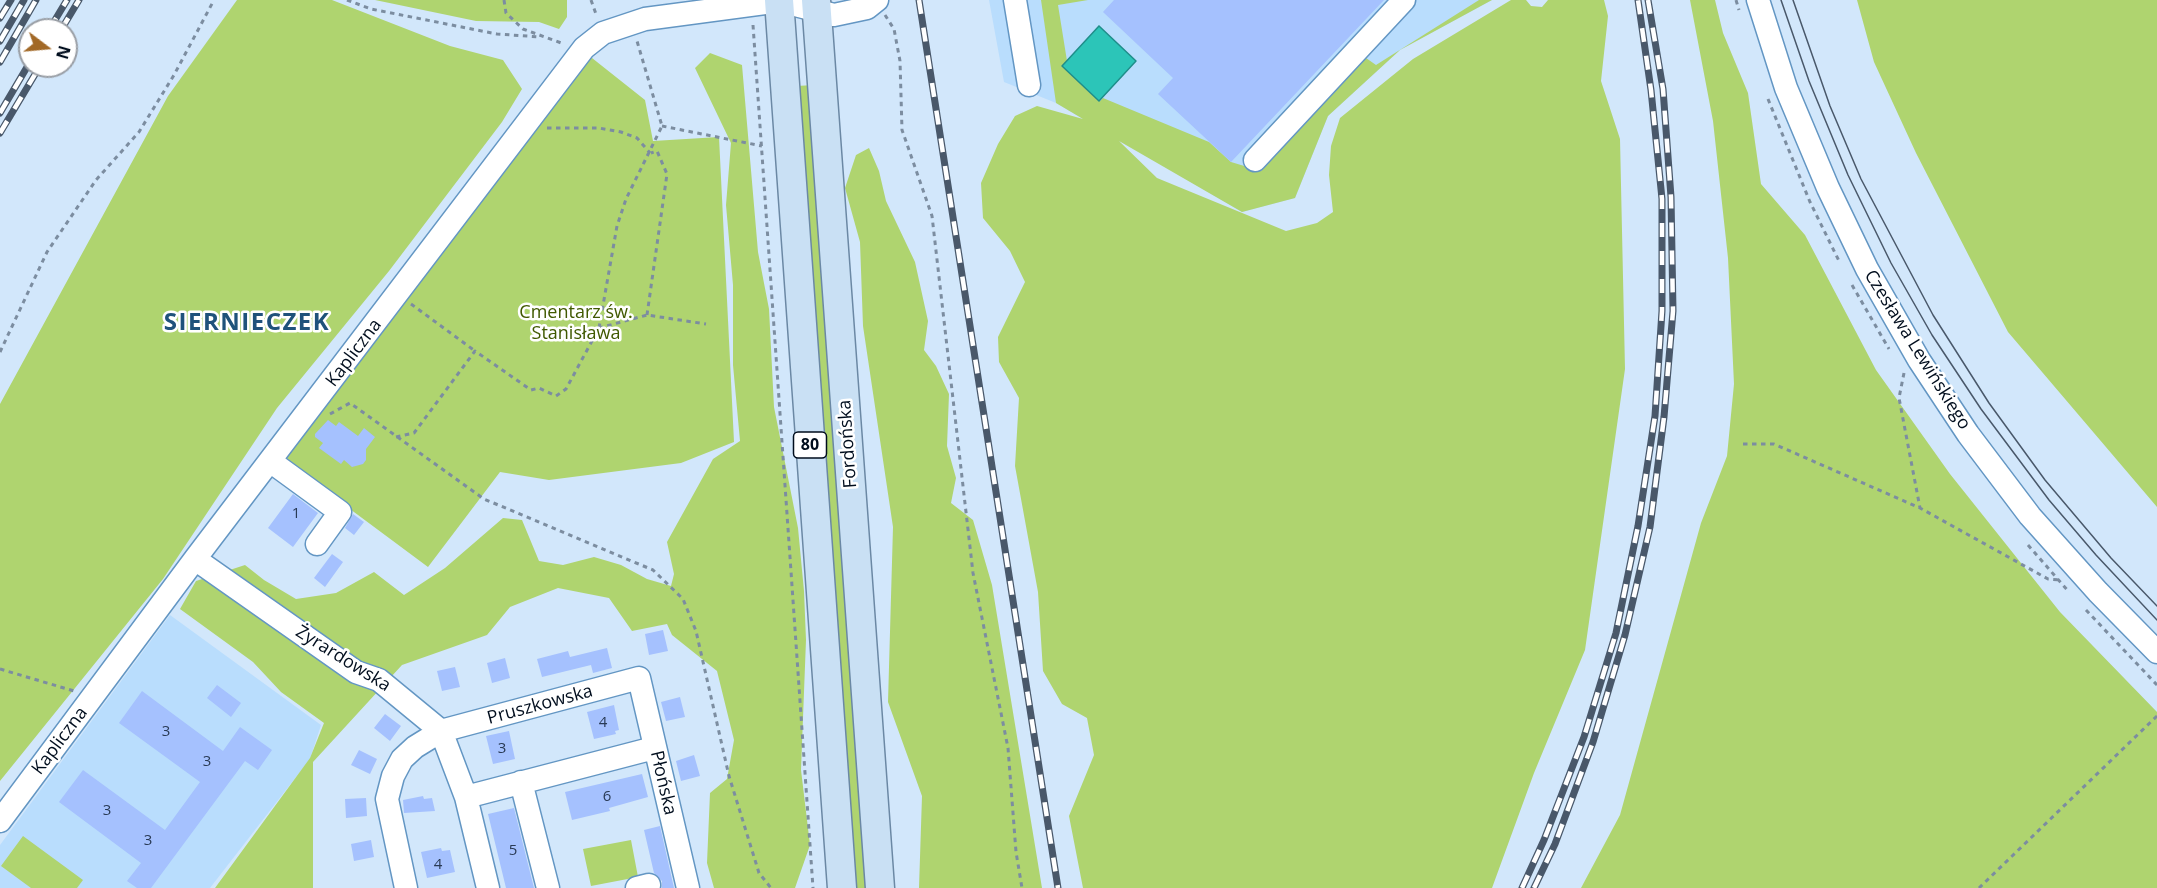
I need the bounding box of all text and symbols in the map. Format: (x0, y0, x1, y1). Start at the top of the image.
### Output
north arrow (18, 18, 78, 78)
text: N (51, 43, 76, 62)
street label: Czesława Lewińskiego (1859, 266, 1975, 434)
park label: Cmentarz św. Stanisława (519, 302, 633, 344)
district label: SIERNIECZEK (164, 309, 330, 337)
street label: Kapliczna (322, 315, 386, 391)
street label: Fordońska (834, 399, 862, 489)
road number: 80 (794, 432, 826, 458)
house number: 1 (292, 505, 300, 523)
street label: Żyrardowska (292, 621, 394, 697)
street label: Pruszkowska (485, 681, 595, 729)
street label: Kapliczna (28, 703, 92, 779)
house number: 4 (599, 714, 607, 732)
house number: 3 (162, 723, 170, 741)
house number: 3 (498, 740, 506, 758)
street label: Płońska (645, 749, 681, 817)
house number: 3 (203, 753, 211, 771)
house number: 6 (603, 788, 611, 806)
house number: 3 (103, 802, 111, 820)
house number: 3 (144, 832, 152, 850)
house number: 5 (509, 842, 517, 860)
house number: 4 (434, 856, 442, 874)

